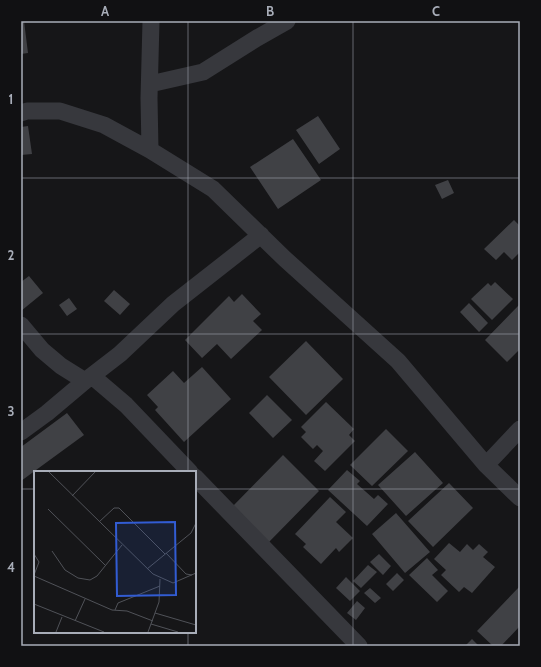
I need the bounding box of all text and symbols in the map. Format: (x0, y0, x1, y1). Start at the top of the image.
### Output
text: A (101, 3, 110, 19)
text: B (266, 3, 274, 19)
text: C (432, 3, 440, 19)
text: 1 (9, 91, 13, 107)
text: 2 (8, 247, 15, 263)
text: 3 (7, 403, 15, 419)
inset map (34, 471, 196, 633)
text: 4 (7, 559, 15, 575)

